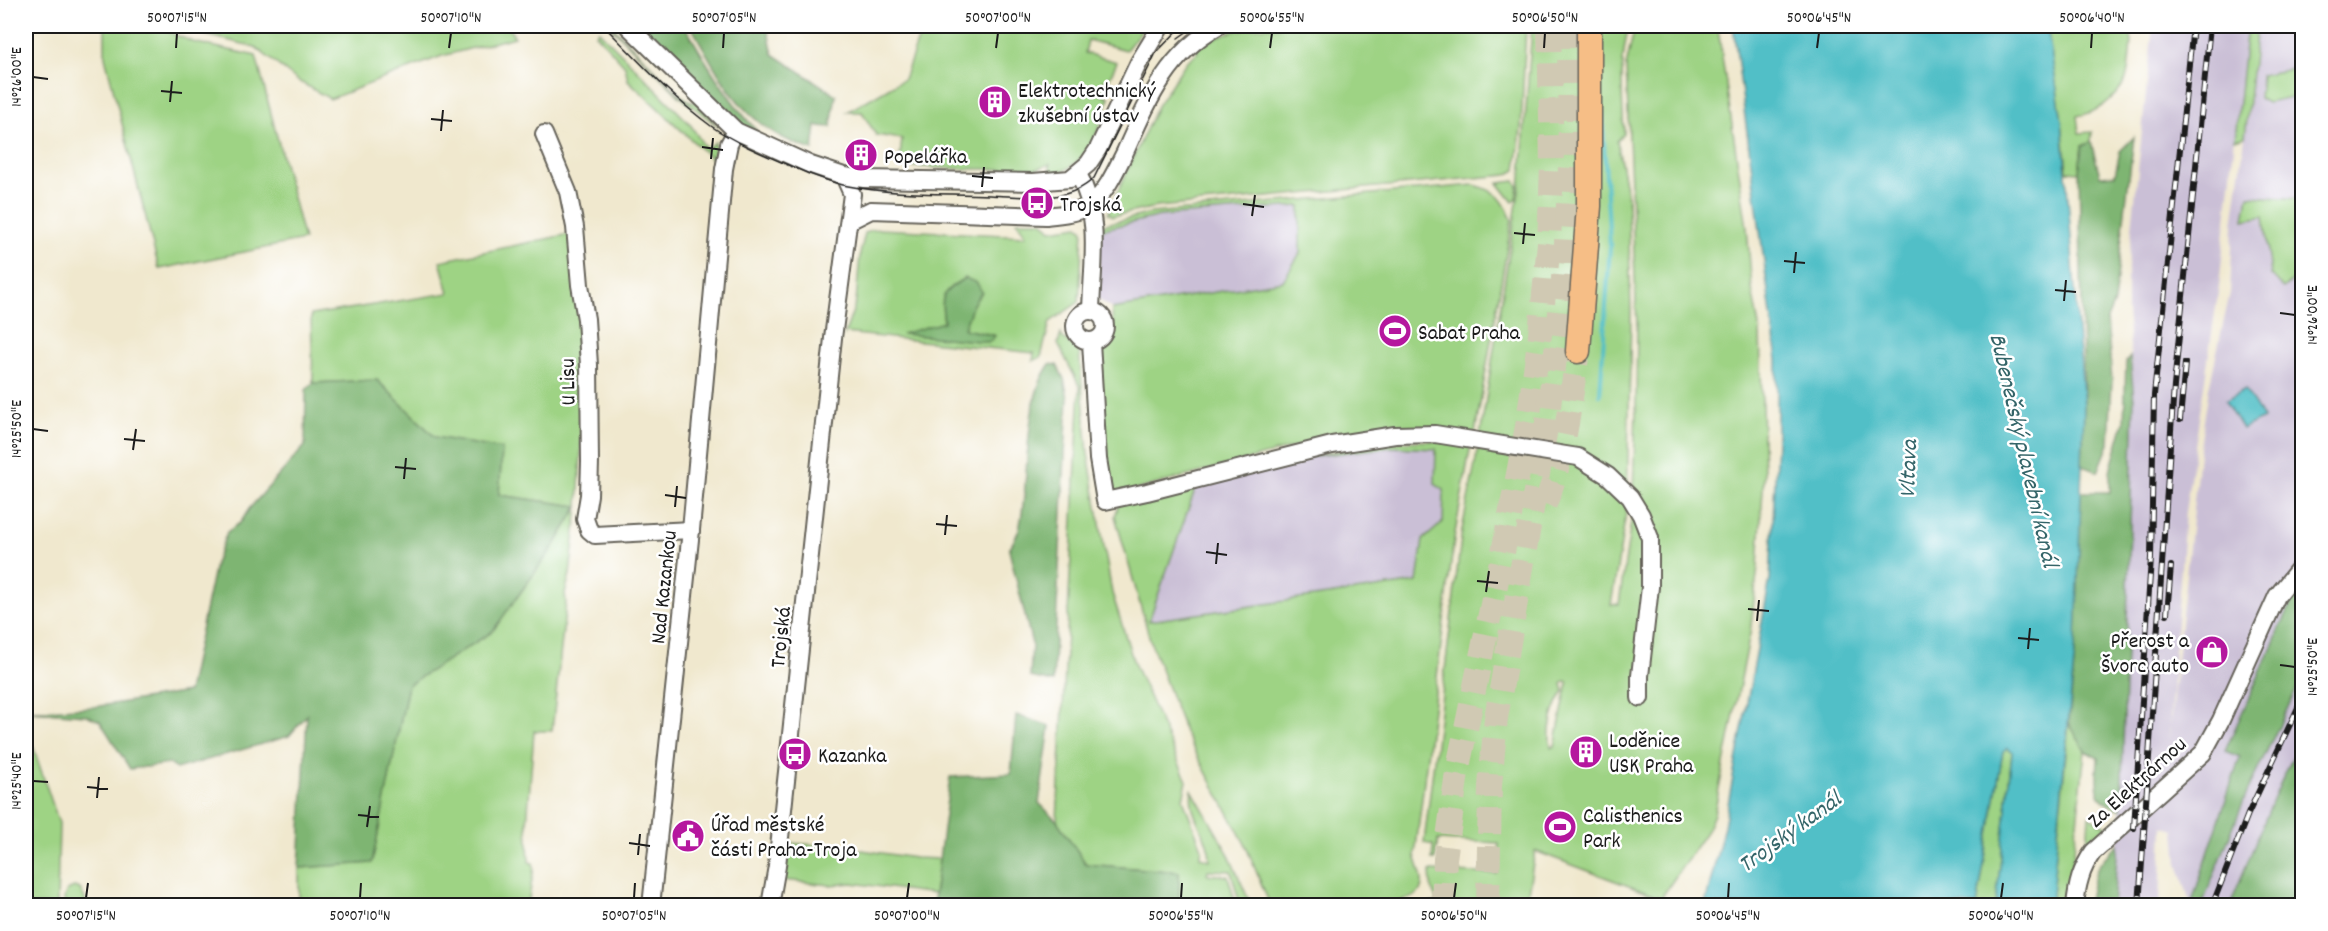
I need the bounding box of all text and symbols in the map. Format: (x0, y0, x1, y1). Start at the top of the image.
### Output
text: 50°07'15"N (147, 8, 207, 30)
text: 50°07'10"N (420, 8, 482, 30)
text: 50°07'05"N (692, 8, 756, 30)
text: 50°07'00"N (965, 8, 1031, 30)
text: 50°06'55"N (1239, 8, 1305, 30)
text: 50°06'50"N (1512, 8, 1578, 30)
text: 50°06'45"N (1787, 8, 1851, 30)
text: 50°06'40"N (2059, 8, 2125, 30)
text: 14°26'00"E (7, 47, 29, 107)
place label: Elektrotechnický zkušební ústav (1018, 77, 1157, 133)
building icon: Elektrotechnický zkušební ústav (977, 84, 1013, 120)
building icon: Popelářka (843, 137, 879, 173)
place label: Popelářka (884, 143, 968, 174)
bus stop icon: Trojská (1019, 185, 1055, 221)
place label: Trojská (1060, 191, 1122, 222)
text: 14°26'00"E (2303, 285, 2325, 345)
sports icon: Sabat Praha (1377, 313, 1413, 349)
place label: Sabat Praha (1418, 319, 1521, 350)
water label: Bubenečský plavební kanál (1979, 330, 2066, 573)
street label: U Lisu (554, 358, 585, 406)
text: 14°25'50"E (7, 400, 29, 458)
water label: Vltava (1892, 437, 1928, 499)
street label: Nad Kazankou (644, 529, 687, 646)
street label: Trojská (764, 605, 801, 670)
place label: Přerost a Švorc auto (2101, 627, 2190, 683)
shop icon: Přerost a Švorc auto (2194, 634, 2230, 670)
text: 14°25'50"E (2303, 638, 2325, 696)
place label: Loděnice USK Praha (1609, 727, 1694, 783)
street label: Za Elektrárnou (2082, 731, 2195, 837)
building icon: Loděnice USK Praha (1568, 734, 1604, 770)
bus stop icon: Kazanka (777, 736, 813, 772)
place label: Kazanka (818, 742, 887, 773)
text: 14°25'40"E (7, 752, 29, 810)
water label: Trojský kanál (1732, 783, 1851, 883)
place label: Calisthenics Park (1583, 802, 1683, 858)
sports icon: Calisthenics Park (1542, 809, 1578, 845)
place label: Úřad městské části Praha-Troja (711, 811, 857, 867)
public building icon: Úřad městské části Praha-Troja (670, 818, 706, 854)
text: 50°07'15"N (56, 906, 116, 928)
text: 50°07'10"N (329, 906, 391, 928)
text: 50°07'05"N (602, 906, 666, 928)
text: 50°07'00"N (874, 906, 940, 928)
text: 50°06'55"N (1148, 906, 1214, 928)
text: 50°06'50"N (1421, 906, 1487, 928)
text: 50°06'45"N (1696, 906, 1760, 928)
text: 50°06'40"N (1968, 906, 2034, 928)

